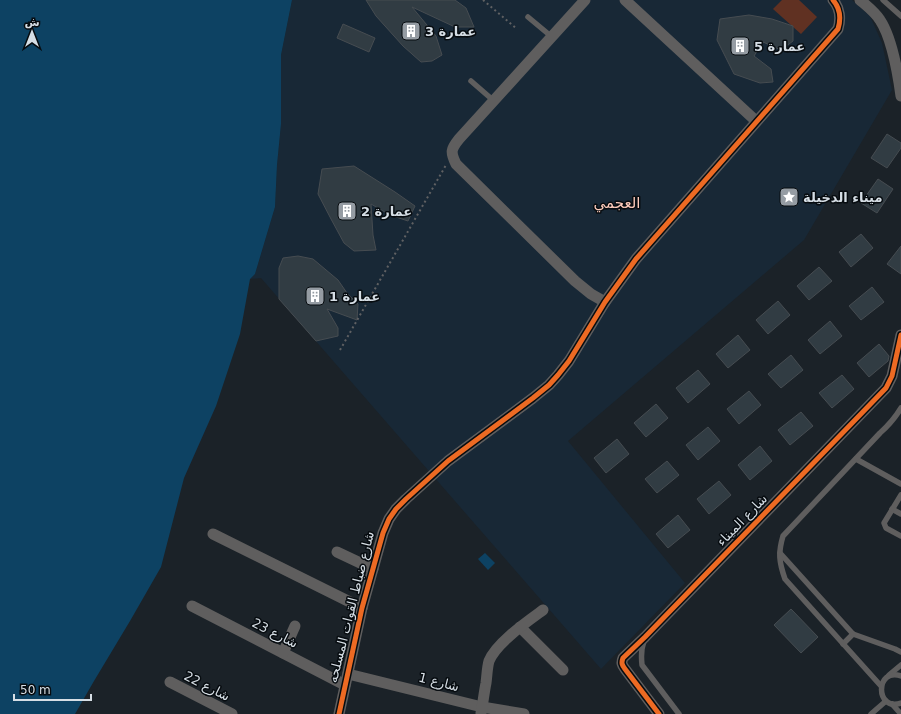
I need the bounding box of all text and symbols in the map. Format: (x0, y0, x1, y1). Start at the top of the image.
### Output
north arrow (12, 12, 52, 52)
text: ش (24, 16, 40, 29)
building icon: عمارة 3 (400, 20, 422, 42)
place label: عمارة 3 (425, 24, 476, 39)
building icon: عمارة 5 (729, 35, 751, 57)
place label: عمارة 5 (754, 39, 805, 54)
place icon: ميناء الدخيلة (778, 186, 800, 208)
place label: ميناء الدخيلة (803, 190, 882, 205)
district label: العجمي (594, 194, 640, 213)
building icon: عمارة 2 (336, 200, 358, 222)
place label: عمارة 2 (361, 204, 412, 219)
building icon: عمارة 1 (304, 285, 326, 307)
place label: عمارة 1 (329, 289, 380, 304)
street label: شارع الميناء (714, 491, 771, 550)
street label: شارع ضباط القوات المسلحه (325, 530, 378, 684)
street label: شارع 23 (249, 615, 300, 652)
street label: شارع 22 (181, 668, 232, 705)
street label: شارع 1 (417, 670, 461, 695)
scale bar (14, 676, 91, 702)
text: 50 m (20, 683, 51, 697)

